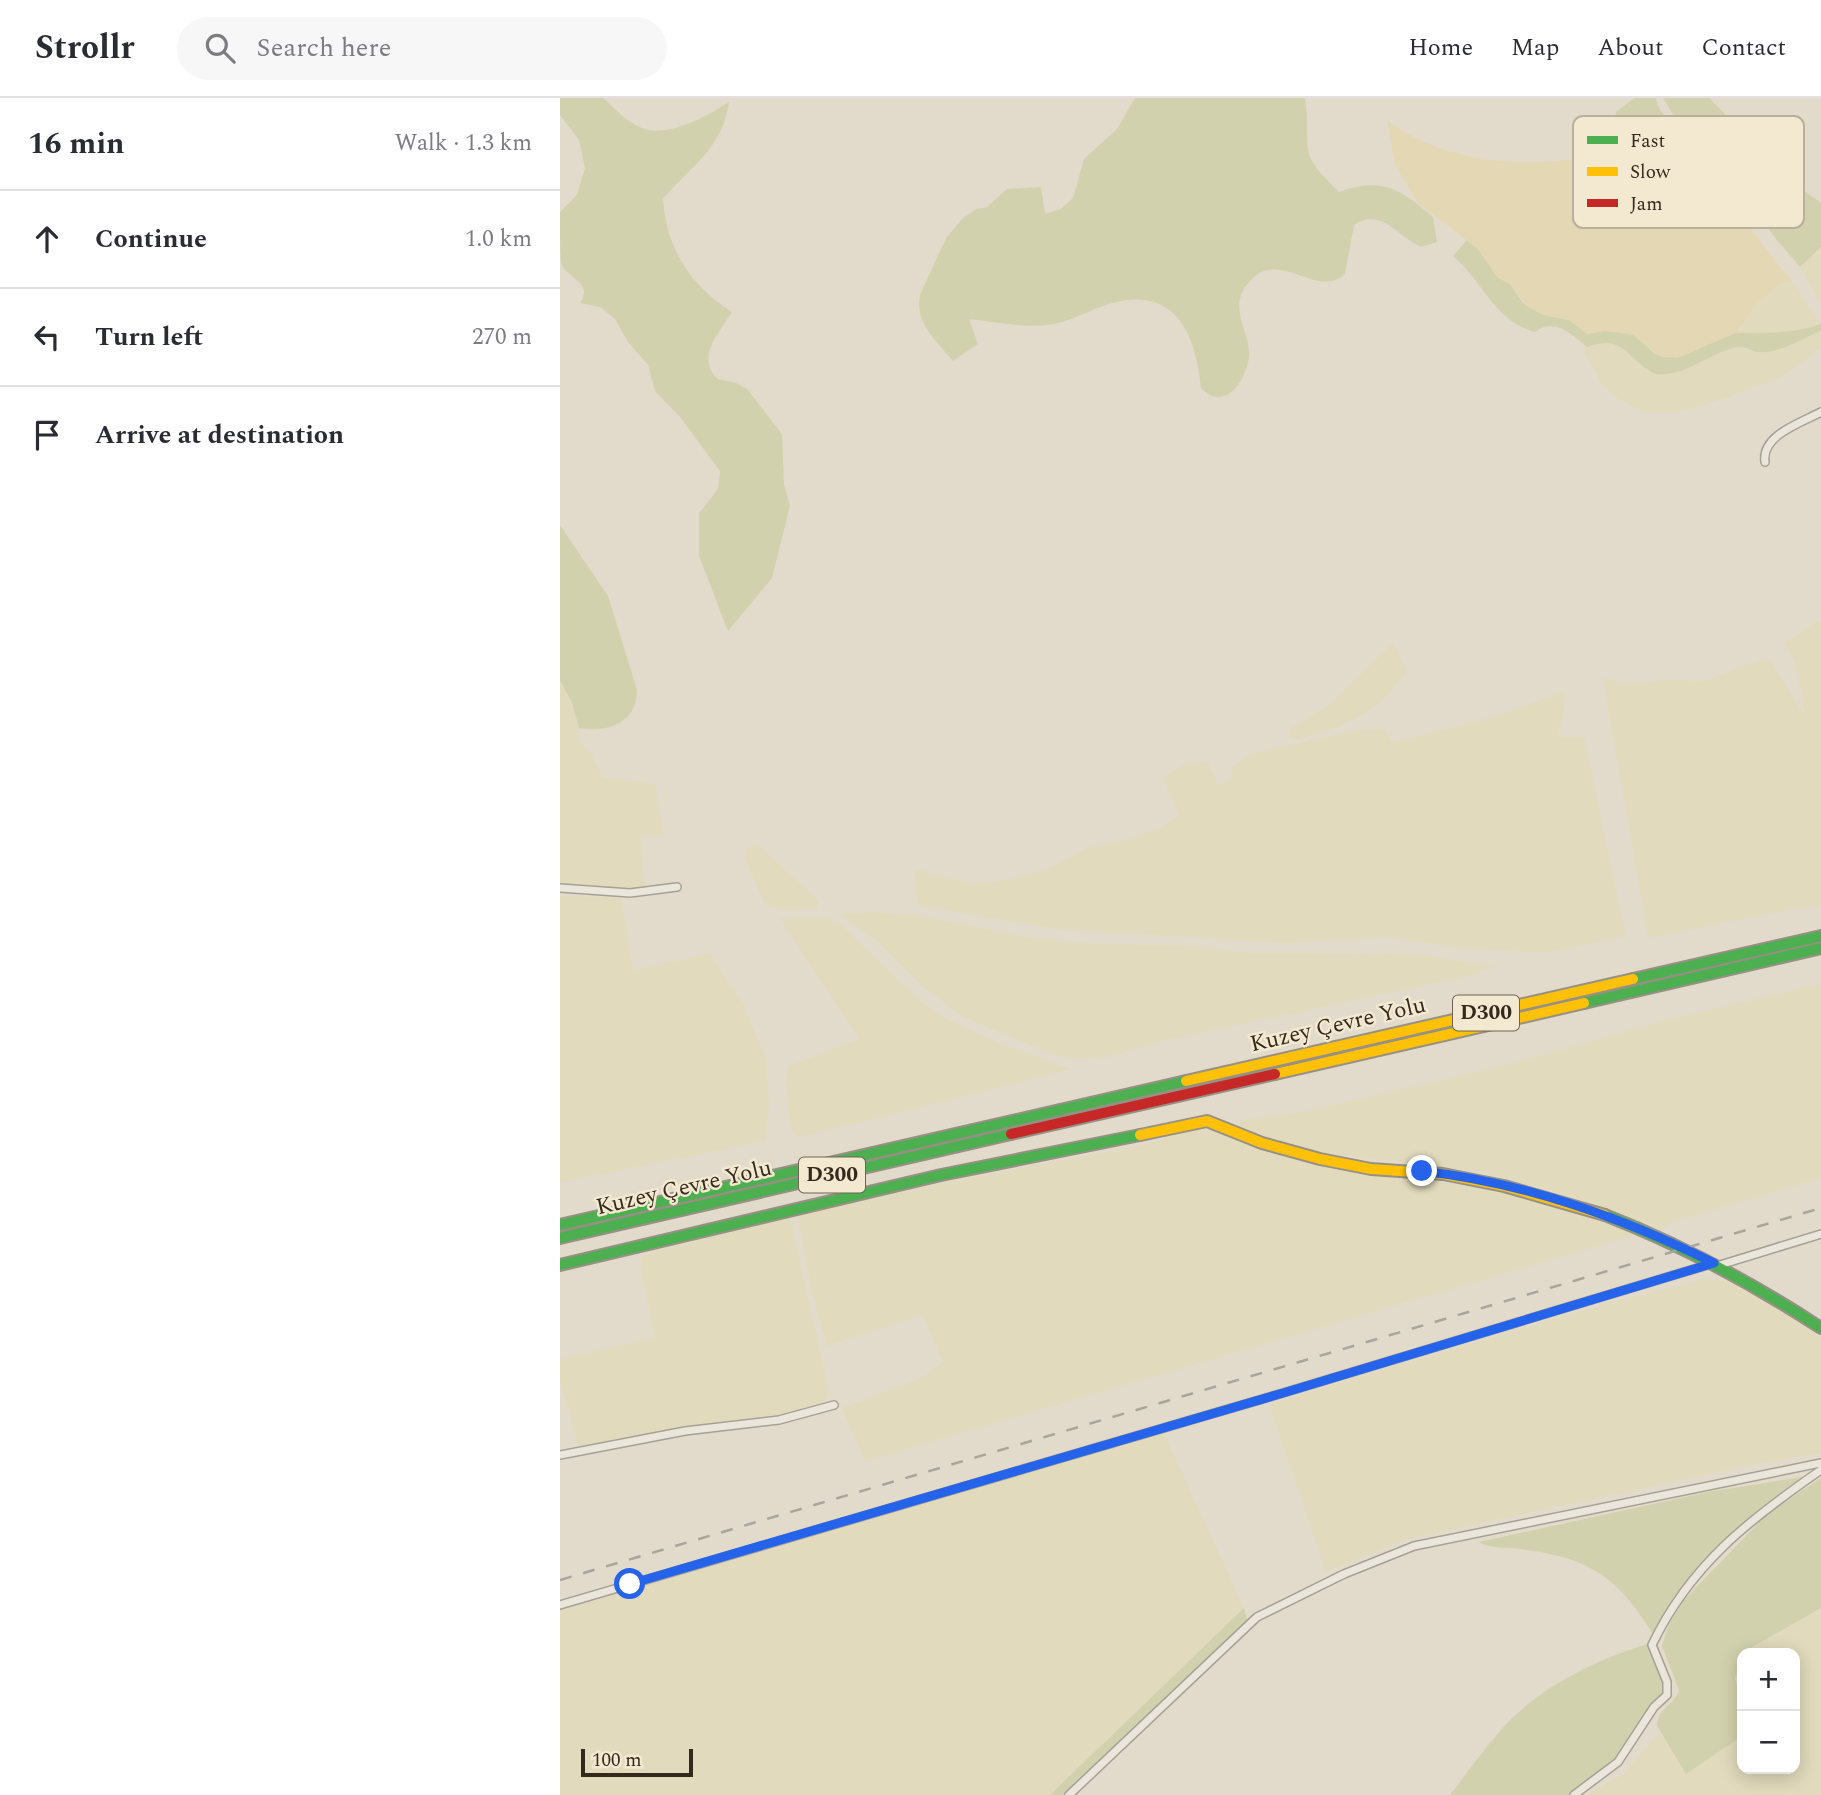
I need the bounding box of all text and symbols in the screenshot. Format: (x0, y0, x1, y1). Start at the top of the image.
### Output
search box (177, 17, 667, 80)
text: Strollr (35, 23, 135, 73)
text: Search here (257, 28, 391, 68)
icon: search (201, 29, 239, 67)
text: Home (1408, 30, 1473, 66)
text: Map (1511, 30, 1559, 66)
text: About (1597, 30, 1663, 66)
text: Contact (1701, 30, 1786, 66)
legend (1573, 116, 1804, 228)
text: 16 min (28, 121, 125, 167)
text: Walk · 1.3 km (395, 126, 532, 161)
text: Fast (1630, 127, 1666, 156)
text: Slow (1630, 158, 1671, 187)
text: Jam (1630, 190, 1662, 219)
text: Continue (95, 219, 207, 259)
icon: ahead (28, 220, 66, 258)
text: 1.0 km (465, 222, 532, 257)
text: Turn left (95, 317, 203, 357)
icon: left (28, 318, 66, 356)
text: 270 m (472, 320, 532, 355)
text: Arrive at destination (95, 415, 344, 455)
icon: arrive (28, 416, 66, 454)
street label: Kuzey Çevre Yolu (1247, 988, 1429, 1062)
road number: D300 (1453, 996, 1519, 1030)
street label: Kuzey Çevre Yolu (593, 1151, 775, 1225)
route end (1406, 1155, 1437, 1186)
road number: D300 (799, 1158, 865, 1192)
route start (614, 1568, 645, 1599)
map controls (1737, 1648, 1800, 1774)
button: + (1737, 1648, 1800, 1711)
button: − (1737, 1711, 1800, 1774)
scale bar (581, 1746, 693, 1778)
text: 100 m (592, 1746, 642, 1775)

